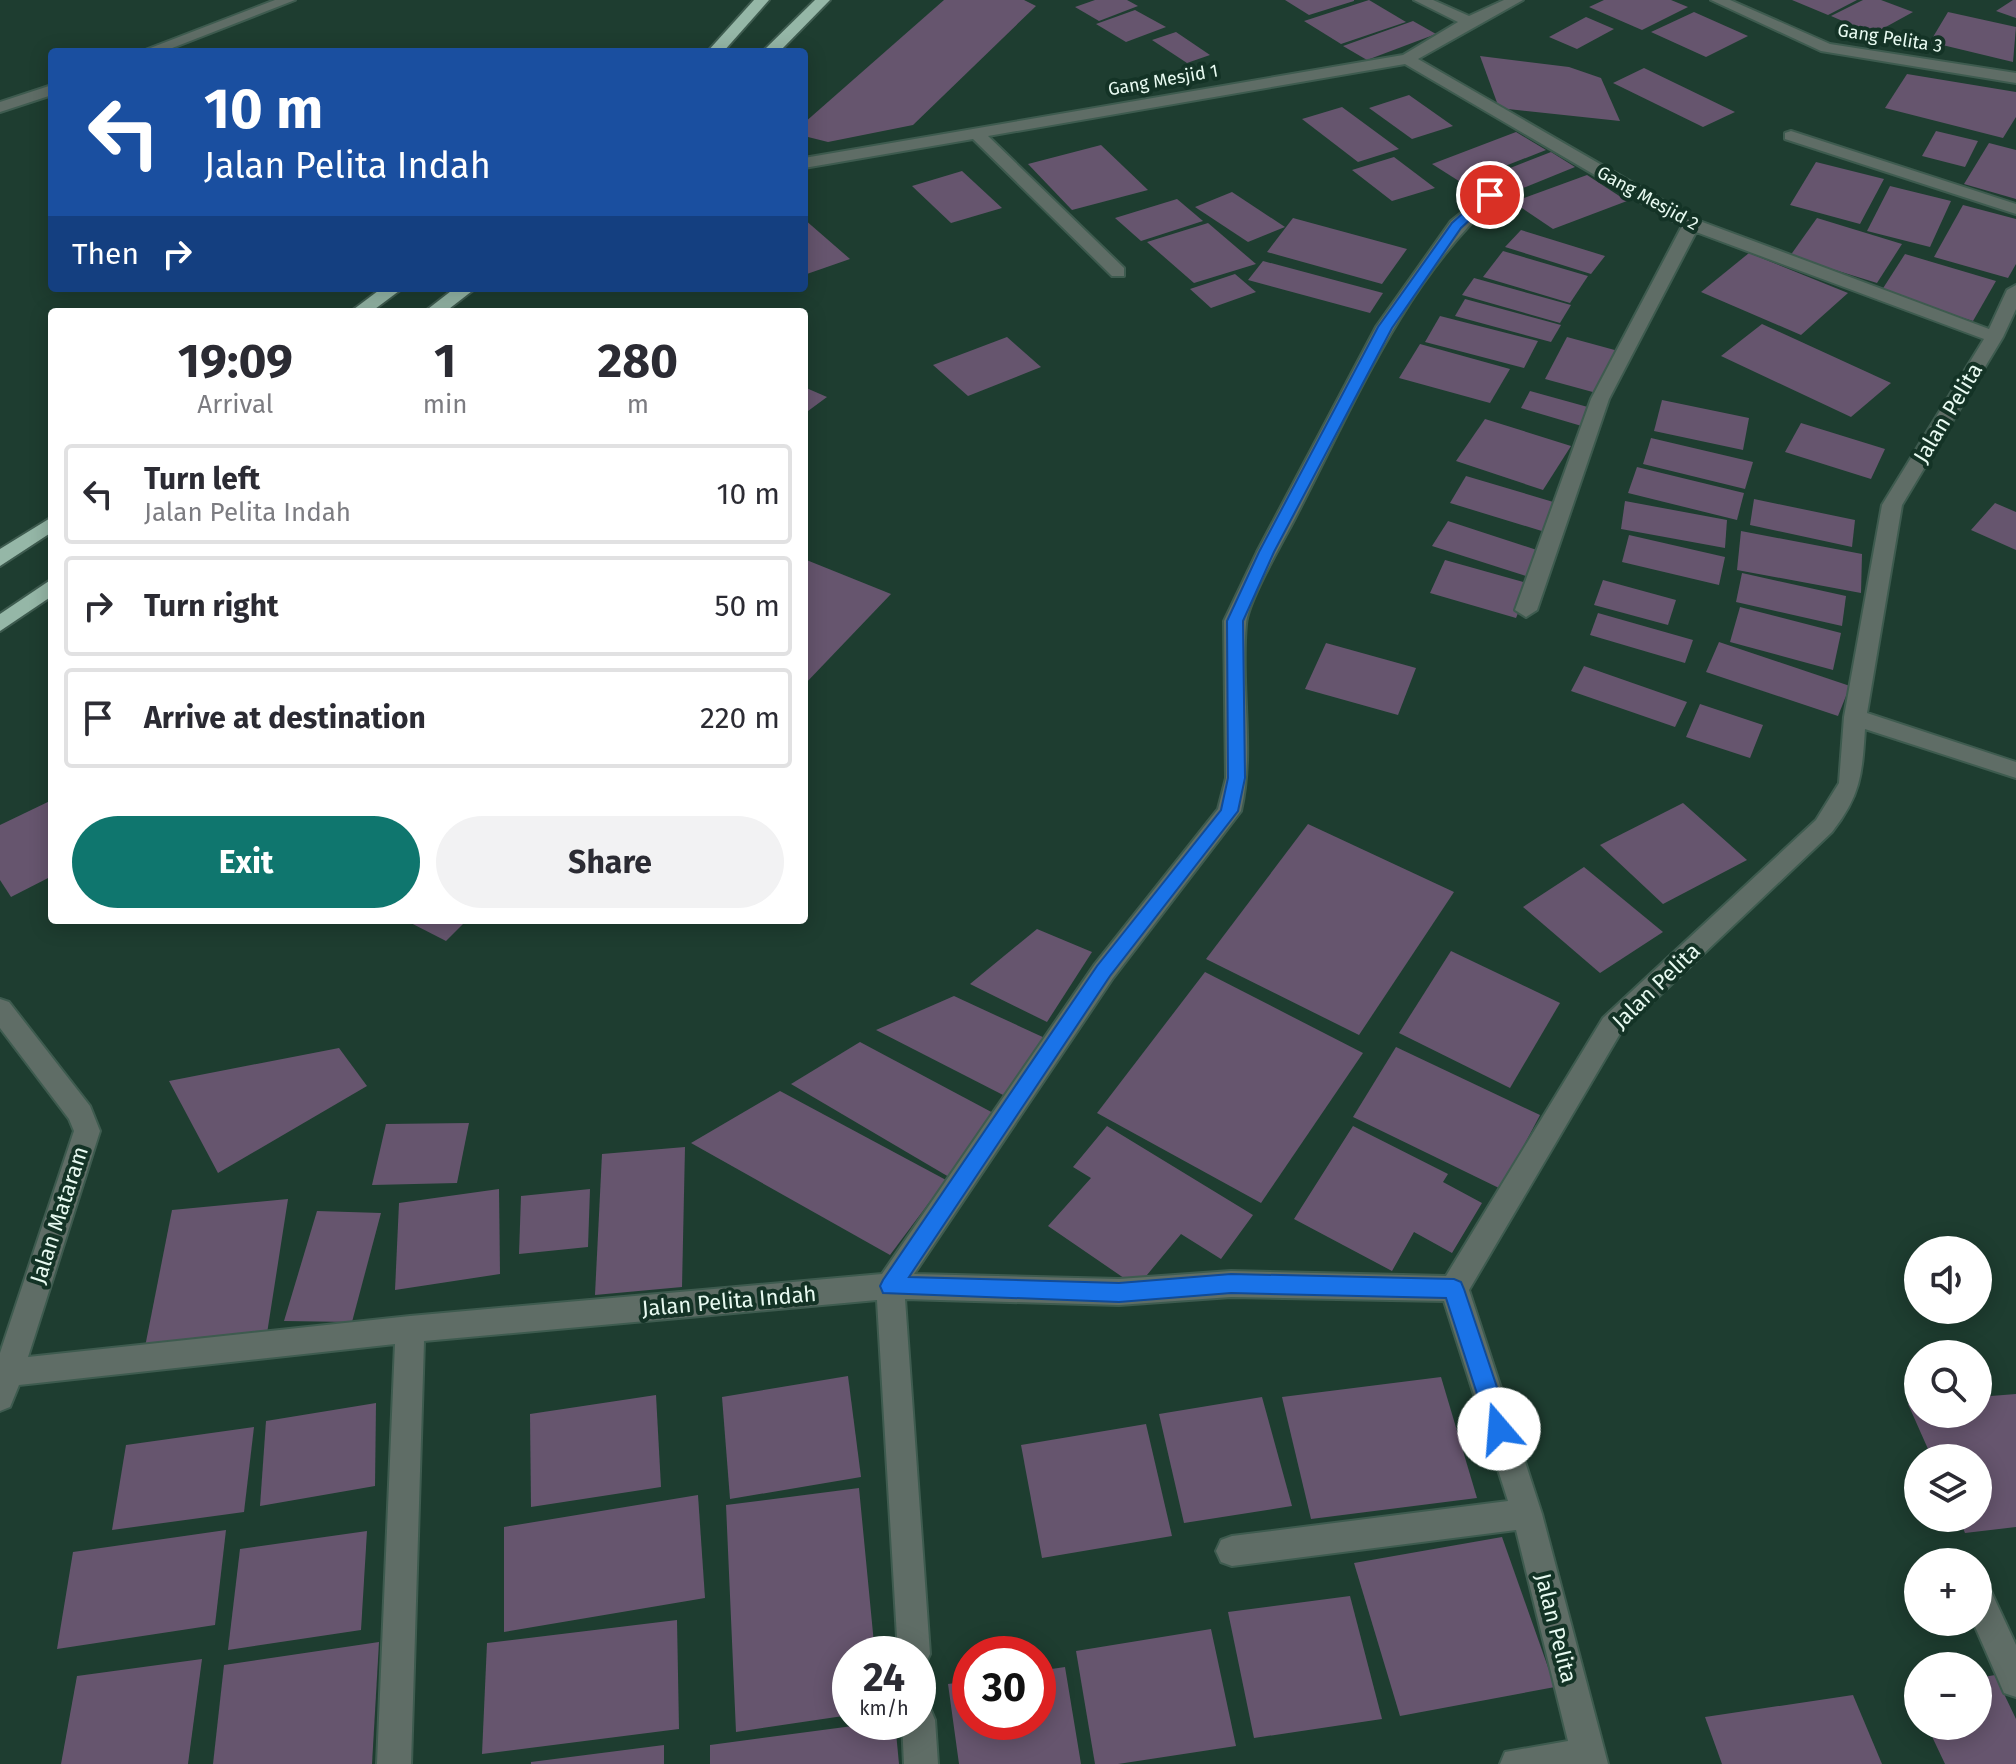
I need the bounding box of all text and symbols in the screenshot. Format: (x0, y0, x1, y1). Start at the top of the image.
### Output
street label: Gang Pelita 3 (1836, 19, 1944, 57)
street label: Gang Mesjid 1 (1106, 59, 1220, 101)
text: 10 m (204, 76, 323, 143)
icon: left (72, 80, 176, 184)
text: Jalan Pelita Indah (204, 144, 491, 188)
pin (1456, 161, 1524, 229)
street label: Gang Mesjid 2 (1593, 161, 1703, 235)
icon: arrive (1468, 173, 1512, 217)
icon: right (155, 232, 199, 276)
text: Then (72, 236, 139, 272)
text: 19:09 (178, 332, 293, 390)
text: 1 (434, 332, 456, 390)
text: 280 (597, 332, 678, 390)
street label: Jalan Pelita (1908, 358, 1988, 468)
text: Arrival (197, 389, 273, 420)
text: min (423, 389, 468, 420)
text: m (627, 389, 649, 420)
text: Turn left (144, 461, 260, 497)
icon: left (76, 472, 120, 516)
text: 10 m (717, 476, 780, 512)
text: Jalan Pelita Indah (144, 497, 351, 528)
icon: right (76, 584, 120, 628)
text: Turn right (144, 588, 279, 624)
text: 50 m (715, 588, 780, 624)
icon: arrive (76, 696, 120, 740)
text: Arrive at destination (144, 700, 426, 736)
text: 220 m (700, 700, 780, 736)
button: Exit (72, 816, 420, 908)
button: Share (436, 816, 784, 908)
street label: Jalan Pelita (1606, 937, 1706, 1035)
street label: Jalan Mataram (24, 1143, 94, 1287)
map controls (1904, 1236, 1992, 1740)
button: sound (1904, 1236, 1992, 1324)
street label: Jalan Pelita Indah (641, 1280, 817, 1322)
button: search (1904, 1340, 1992, 1428)
position arrow (1457, 1387, 1541, 1471)
button: layers (1904, 1444, 1992, 1532)
button: + (1904, 1548, 1992, 1636)
street label: Jalan Pelita (1529, 1570, 1583, 1686)
speed limit sign: 30 (952, 1636, 1056, 1740)
button: − (1904, 1652, 1992, 1740)
text: 24 (863, 1654, 905, 1702)
text: km/h (859, 1696, 909, 1720)

